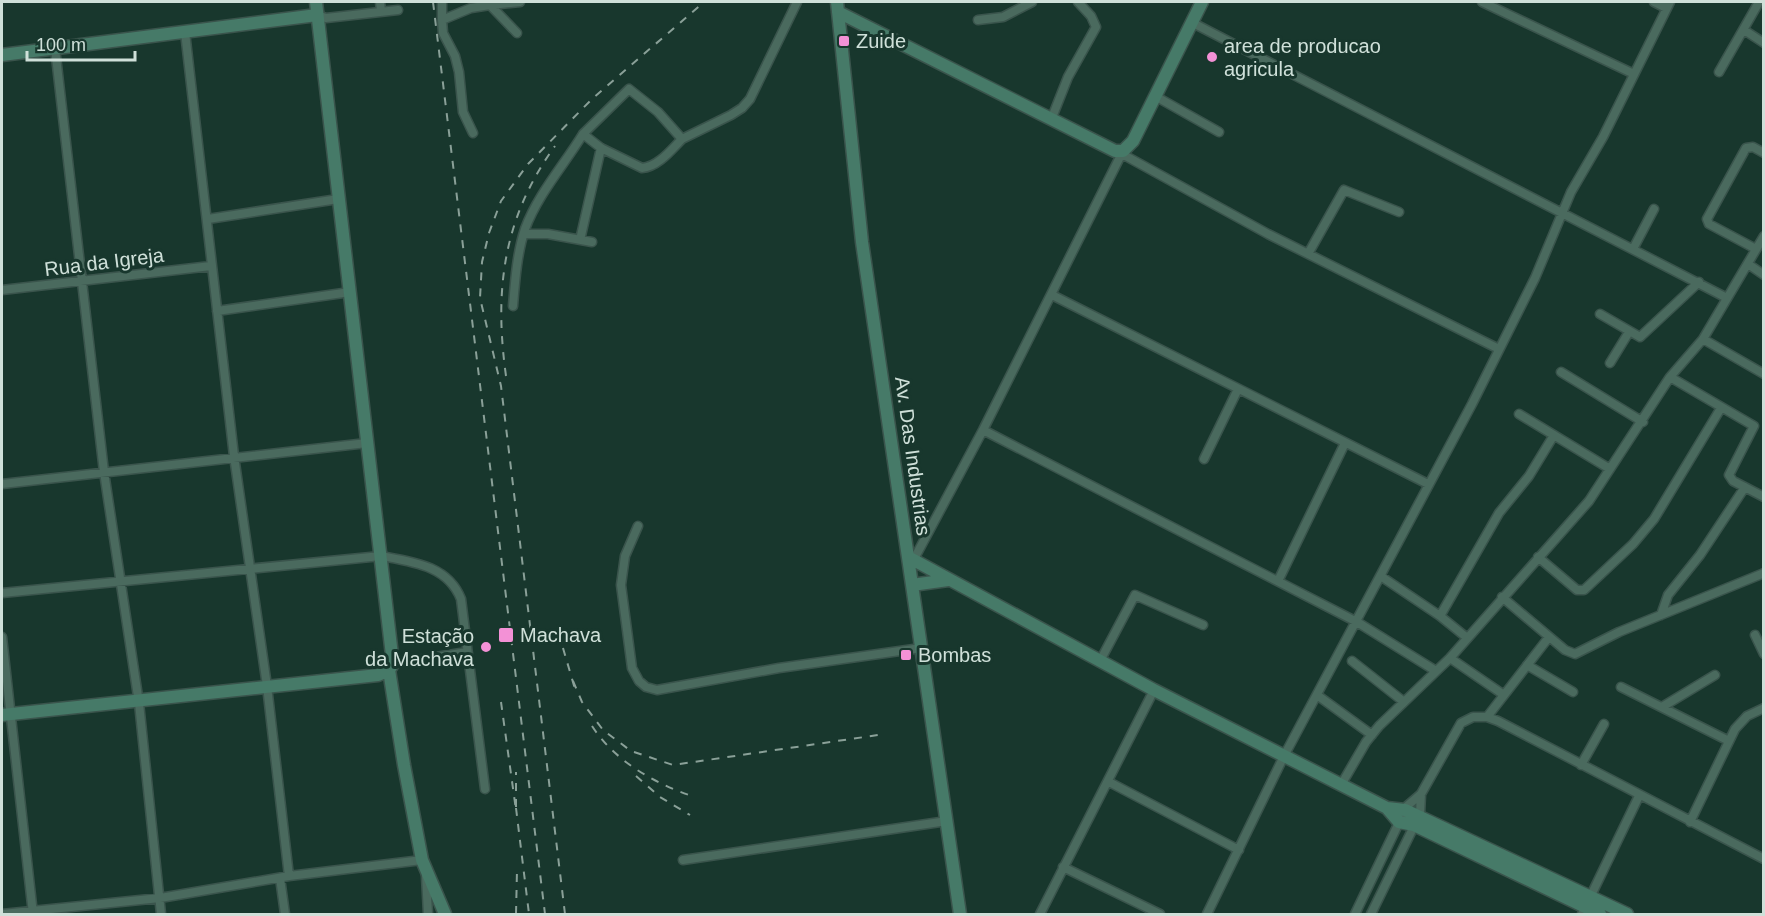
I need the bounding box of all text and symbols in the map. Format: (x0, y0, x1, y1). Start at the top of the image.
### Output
scale bar (27, 24, 135, 62)
place label: Zuide (856, 30, 906, 52)
marker: Zuide (837, 34, 851, 48)
text: 100 m (36, 35, 86, 55)
place label: area de producao agricula (1224, 35, 1381, 80)
marker: area de producao agricula (1205, 50, 1219, 64)
street label: Rua da Igreja (43, 244, 166, 280)
street label: Av. Das Industrias (891, 375, 935, 537)
place label: Machava (520, 624, 602, 646)
place label: Estação da Machava (365, 625, 475, 670)
marker: Machava (497, 626, 515, 644)
marker: Estação da Machava (479, 640, 493, 654)
place label: Bombas (918, 644, 991, 666)
marker: Bombas (899, 648, 913, 662)

